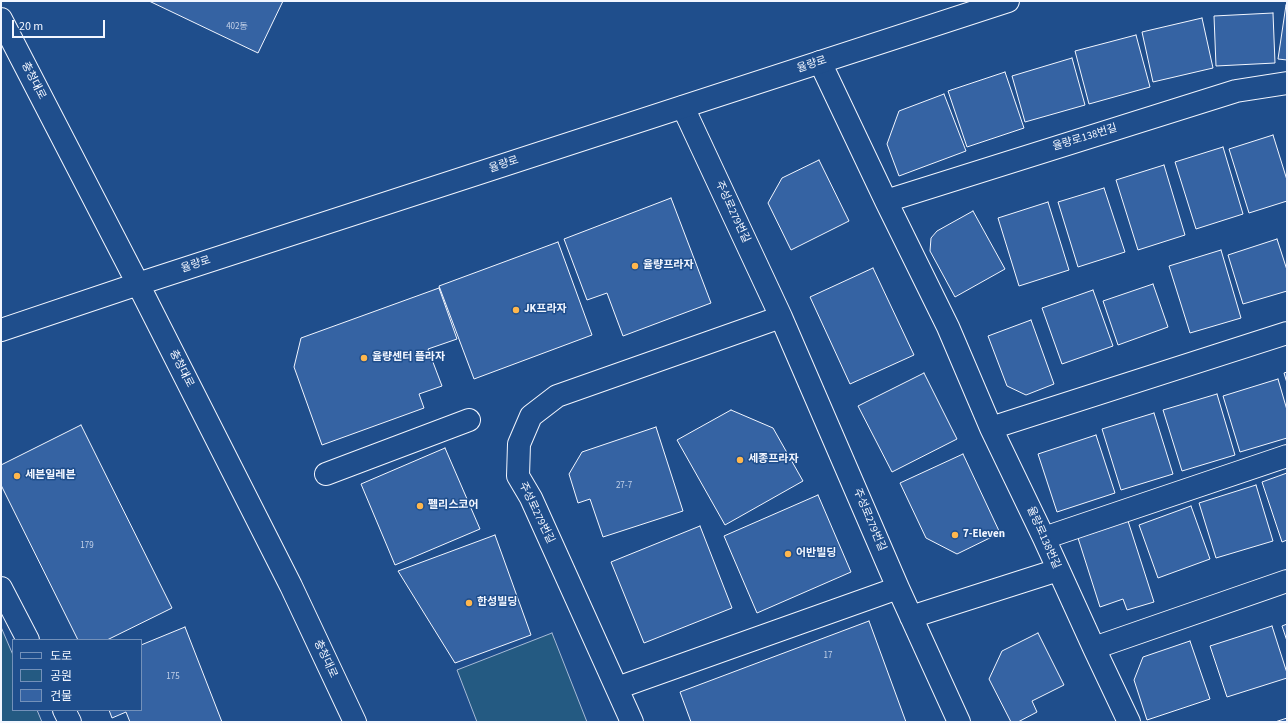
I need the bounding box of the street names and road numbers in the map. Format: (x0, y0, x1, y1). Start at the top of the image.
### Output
street label: 율량로 (796, 54, 828, 76)
street label: 충청대로 (18, 60, 48, 102)
street label: 율량로138번길 (1051, 122, 1119, 154)
street label: 율량로 (488, 154, 520, 176)
street label: 주성로279번길 (712, 179, 752, 245)
street label: 율량로 (180, 254, 212, 276)
street label: 충청대로 (166, 348, 196, 390)
street label: 주성로279번길 (515, 480, 557, 546)
street label: 주성로279번길 (850, 487, 888, 553)
street label: 율량로138번길 (1023, 505, 1063, 571)
street label: 충청대로 (310, 638, 340, 680)

